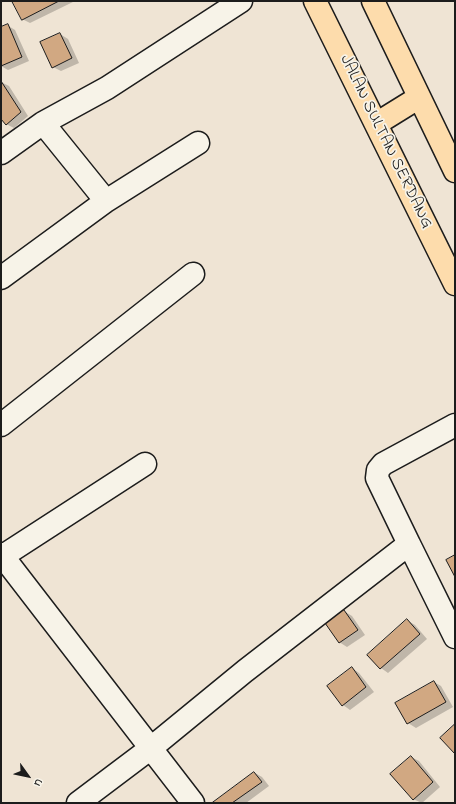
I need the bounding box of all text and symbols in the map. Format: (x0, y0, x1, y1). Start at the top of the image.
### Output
street label: JALAN SULTAN SERDANG (334, 52, 436, 232)
north arrow (8, 756, 48, 796)
text: U (29, 775, 47, 790)

